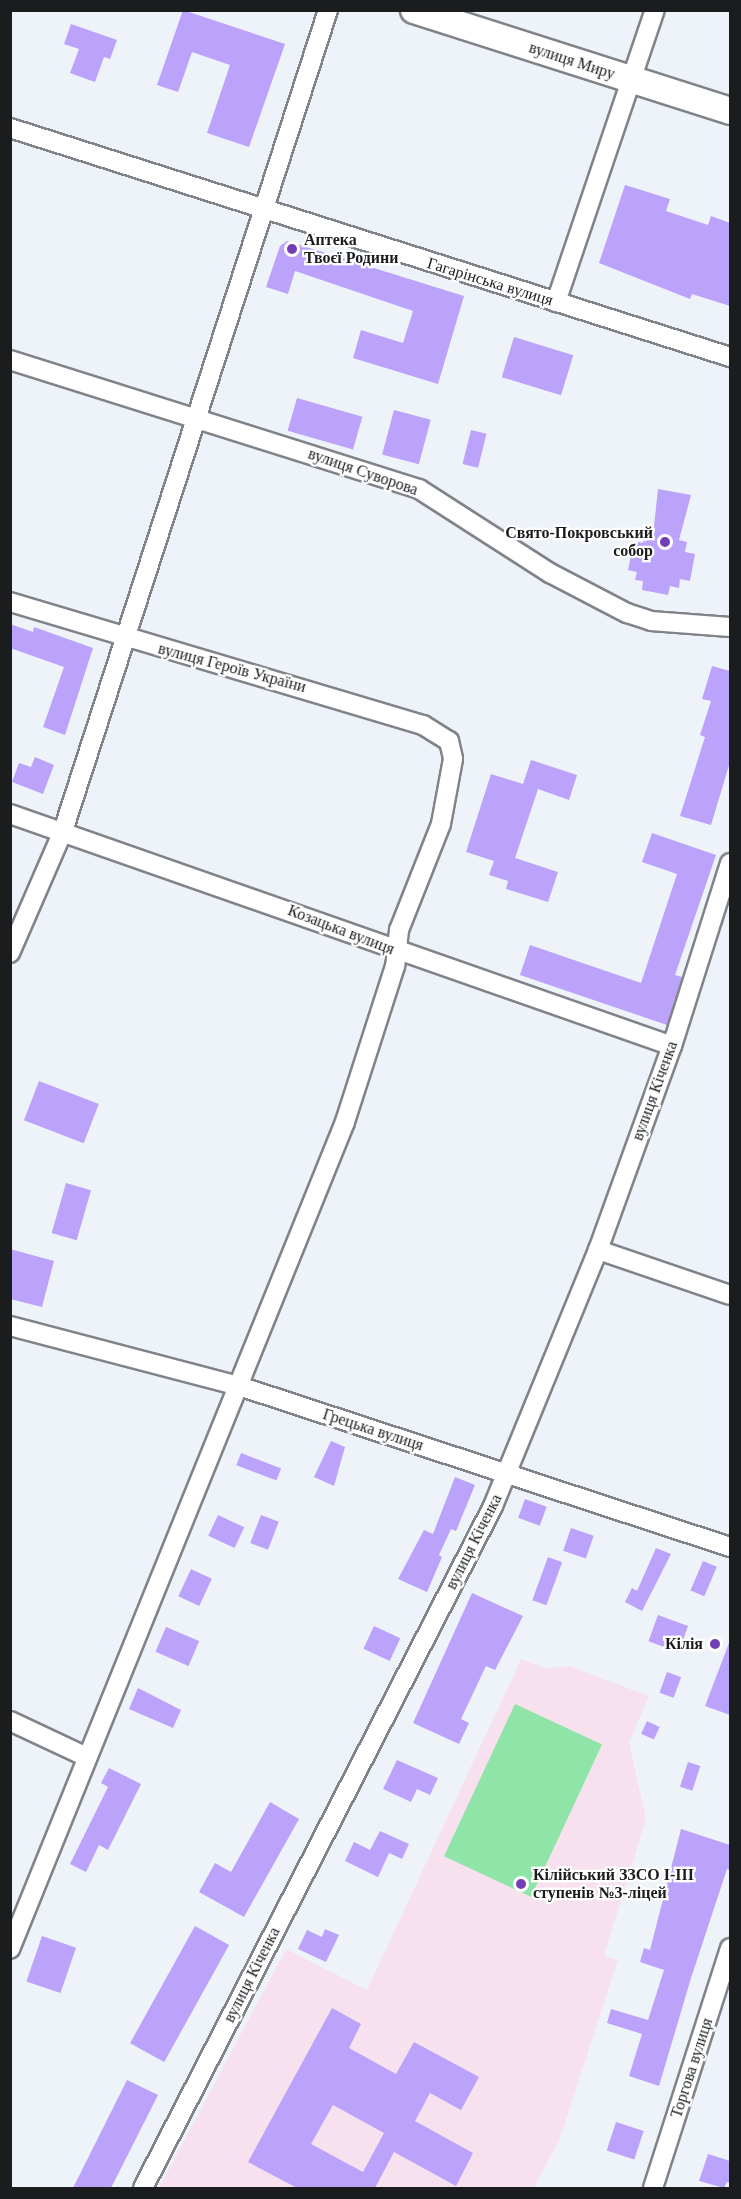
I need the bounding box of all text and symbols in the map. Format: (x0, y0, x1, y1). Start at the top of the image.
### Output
street label: вулиця Миру (527, 38, 617, 84)
place label: Аптека Твоєї Родини (304, 230, 398, 268)
marker: Аптека Твоєї Родини (285, 242, 299, 256)
street label: Гагарінська вулиця (425, 254, 555, 310)
street label: вулиця Суворова (306, 444, 420, 500)
place label: Свято-Покровський собор (505, 523, 653, 561)
marker: Свято-Покровський собор (658, 535, 672, 549)
street label: вулиця Героїв України (156, 639, 308, 697)
street label: Козацька вулиця (285, 901, 397, 959)
street label: вулиця Кіченка (628, 1039, 682, 1143)
street label: Грецька вулиця (320, 1405, 426, 1455)
street label: вулиця Кіченка (442, 1491, 506, 1593)
place label: Кілія (665, 1634, 703, 1654)
marker: Кілія (708, 1637, 722, 1651)
place label: Кілійський ЗЗСО І-ІІІ ступенів №3-ліцей (533, 1865, 694, 1903)
marker: Кілійський ЗЗСО І-ІІІ ступенів №3-ліцей (514, 1877, 528, 1891)
street label: вулиця Кіченка (220, 1924, 284, 2026)
street label: Торгова вулиця (667, 2016, 717, 2120)

